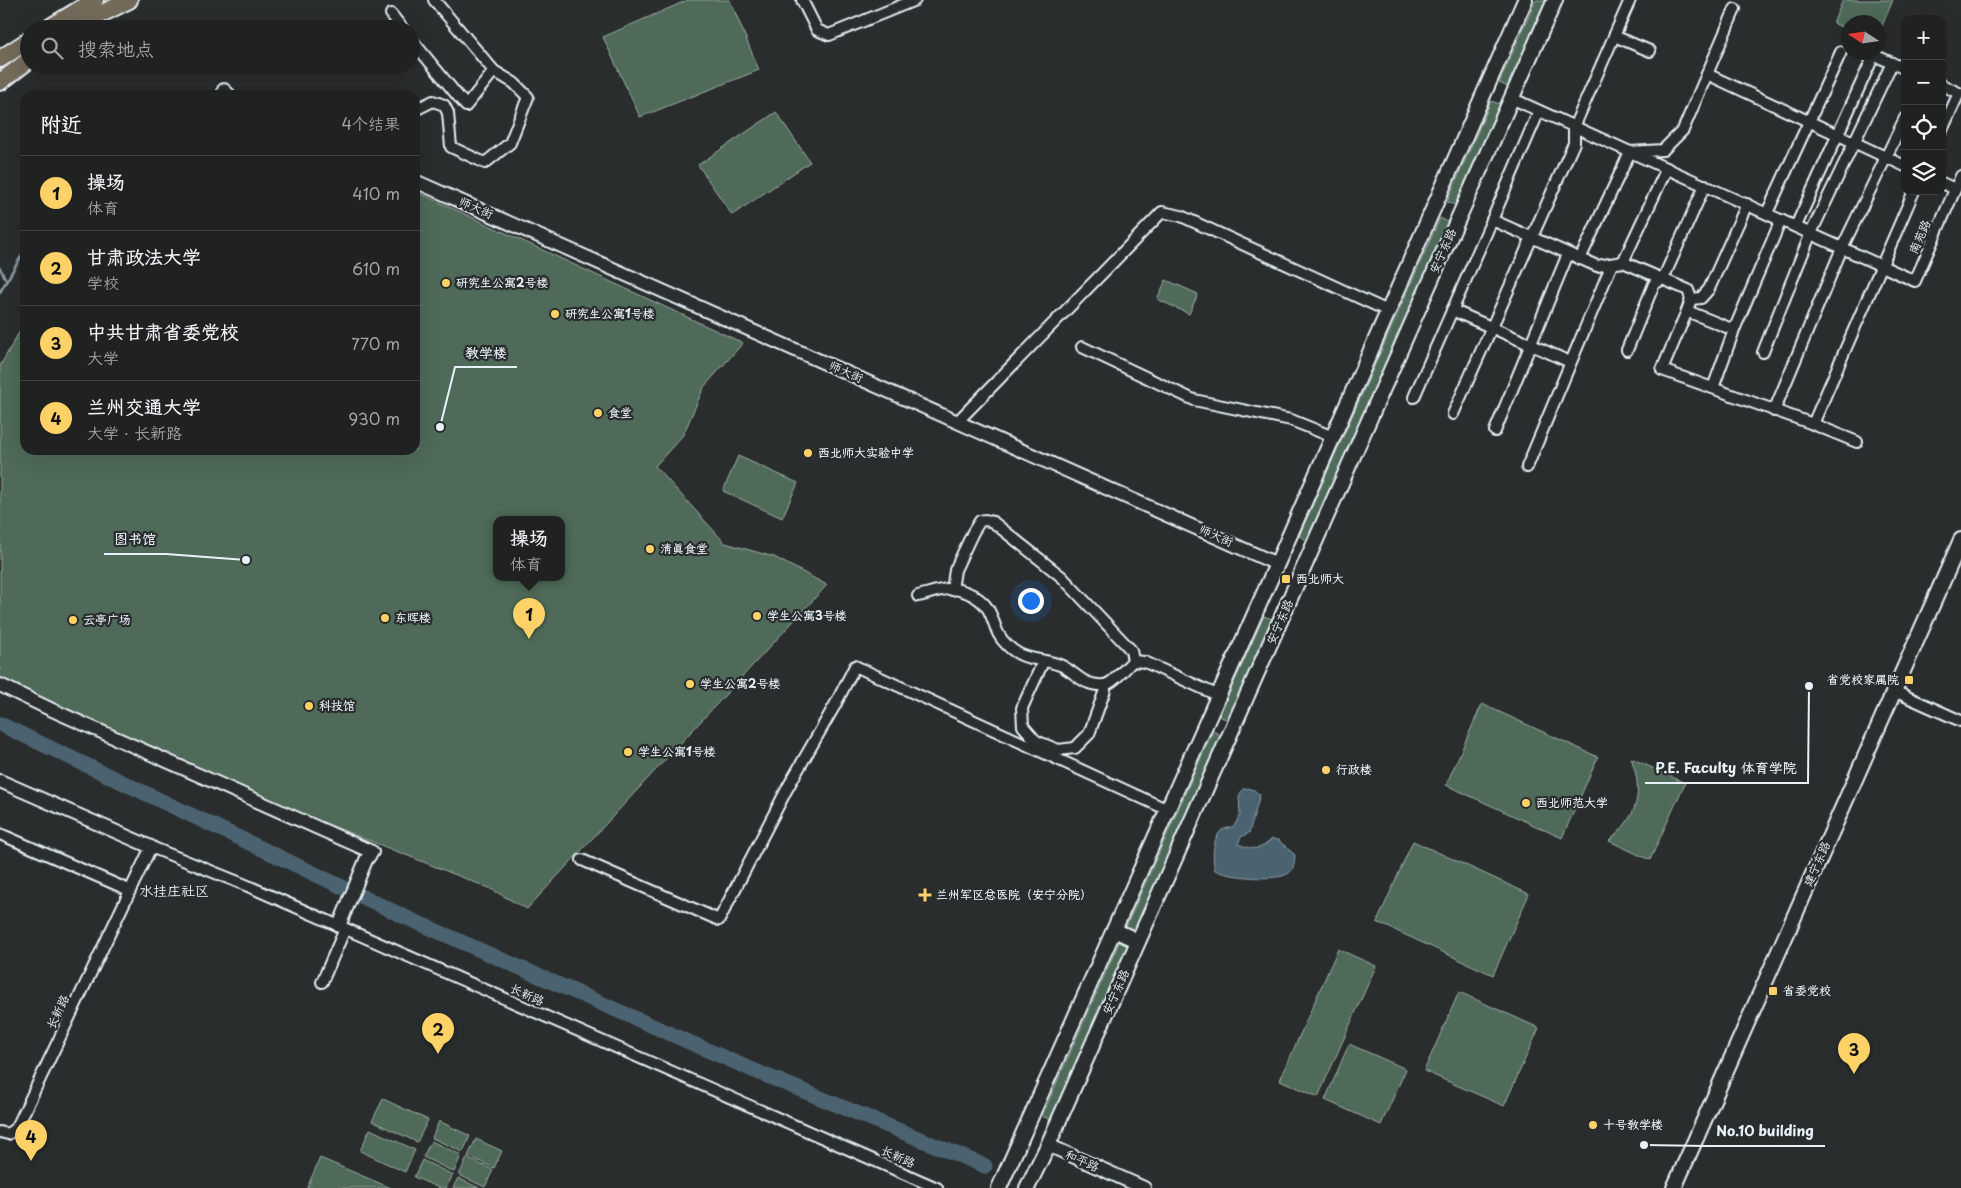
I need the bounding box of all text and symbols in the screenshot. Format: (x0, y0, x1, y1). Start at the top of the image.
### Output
north arrow (1841, 15, 1886, 60)
map controls (1901, 15, 1946, 195)
button: + (1901, 15, 1946, 60)
search box (20, 20, 420, 75)
icon: search (38, 34, 66, 62)
text: 搜索地点 (78, 34, 154, 62)
button: − (1901, 60, 1946, 105)
button: locate (1901, 105, 1946, 150)
text: 附近 (40, 107, 82, 139)
text: 4个结果 (341, 111, 400, 135)
button: layers (1901, 150, 1946, 195)
text: 操场 (87, 167, 125, 195)
text: 1 (52, 181, 60, 205)
text: 410 m (352, 181, 400, 205)
street label: 师大街 (456, 192, 497, 223)
text: 体育 (87, 195, 119, 219)
street label: 南苑路 (1904, 216, 1935, 257)
street label: 安宁东路 (1424, 225, 1460, 276)
text: 甘肃政法大学 (87, 242, 201, 270)
text: 2 (50, 256, 62, 280)
text: 610 m (352, 256, 400, 280)
text: 学校 (87, 270, 119, 294)
place label: 研究生公寓2号楼 (456, 273, 548, 291)
marker: 研究生公寓2号楼 (440, 277, 452, 289)
place label: 研究生公寓1号楼 (565, 304, 655, 322)
marker: 研究生公寓1号楼 (549, 308, 561, 320)
text: 中共甘肃省委党校 (87, 317, 239, 345)
text: 3 (51, 331, 61, 355)
text: 770 m (351, 331, 400, 355)
callout: 教学楼 (455, 338, 517, 367)
text: 教学楼 (465, 342, 507, 363)
text: 大学 (87, 345, 119, 369)
street label: 师大街 (826, 356, 867, 387)
text: 兰州交通大学 (87, 392, 201, 420)
place label: 食堂 (608, 403, 632, 421)
text: 4 (51, 406, 61, 430)
text: 930 m (348, 406, 400, 430)
marker: 食堂 (592, 407, 604, 419)
text: 大学 · 长新路 (87, 420, 182, 444)
place label: 西北师大实验中学 (818, 443, 914, 461)
marker: 西北师大实验中学 (802, 447, 814, 459)
popup (493, 516, 565, 581)
street label: 师大街 (1196, 520, 1237, 551)
text: 操场 (510, 523, 548, 551)
callout: 图书馆 (104, 525, 166, 554)
text: 图书馆 (114, 528, 156, 549)
place label: 清真食堂 (660, 539, 708, 557)
marker: 清真食堂 (644, 543, 656, 555)
text: 体育 (510, 551, 542, 575)
place label: 西北师大 (1296, 569, 1344, 587)
marker: 西北师大 (1280, 573, 1292, 585)
your location (1018, 588, 1044, 614)
street label: 安宁东路 (1261, 596, 1297, 647)
pin: 1 (513, 598, 545, 639)
place label: 学生公寓3号楼 (767, 606, 847, 624)
place label: 东晖楼 (395, 608, 431, 626)
place label: 云亭广场 (83, 610, 131, 628)
marker: 学生公寓3号楼 (751, 610, 763, 622)
marker: 东晖楼 (379, 612, 391, 624)
marker: 云亭广场 (67, 614, 79, 626)
place label: 省党校家属院 (1827, 670, 1899, 688)
place label: 学生公寓2号楼 (700, 674, 780, 692)
marker: 省党校家属院 (1903, 674, 1915, 686)
marker: 学生公寓2号楼 (684, 678, 696, 690)
place label: 科技馆 (319, 696, 355, 714)
marker: 科技馆 (303, 700, 315, 712)
place label: 学生公寓1号楼 (638, 742, 716, 760)
marker: 学生公寓1号楼 (622, 746, 634, 758)
callout: P.E. Faculty 体育学院 (1645, 754, 1808, 783)
text: P.E. Faculty 体育学院 (1655, 757, 1797, 778)
place label: 行政楼 (1336, 760, 1372, 778)
marker: 行政楼 (1320, 764, 1332, 776)
place label: 西北师范大学 (1536, 793, 1608, 811)
marker: 西北师范大学 (1520, 797, 1532, 809)
street label: 建宁东路 (1798, 838, 1834, 889)
district label: 水挂庄社区 (139, 880, 209, 901)
place label: 兰州军区总医院（安宁分院） (936, 885, 1092, 903)
marker: 兰州军区总医院（安宁分院） (918, 888, 932, 902)
street label: 安宁东路 (1097, 966, 1133, 1017)
street label: 长新路 (507, 979, 548, 1010)
place label: 省委党校 (1783, 981, 1831, 999)
marker: 省委党校 (1767, 985, 1779, 997)
street label: 长新路 (41, 991, 73, 1032)
pin: 2 (422, 1013, 454, 1054)
pin: 3 (1838, 1033, 1870, 1074)
place label: 十号教学楼 (1603, 1115, 1663, 1133)
callout: No.10 building (1706, 1117, 1825, 1146)
marker: 十号教学楼 (1587, 1119, 1599, 1131)
pin: 4 (15, 1120, 47, 1161)
text: No.10 building (1716, 1120, 1814, 1141)
street label: 长新路 (878, 1141, 919, 1172)
street label: 和平路 (1062, 1145, 1103, 1176)

